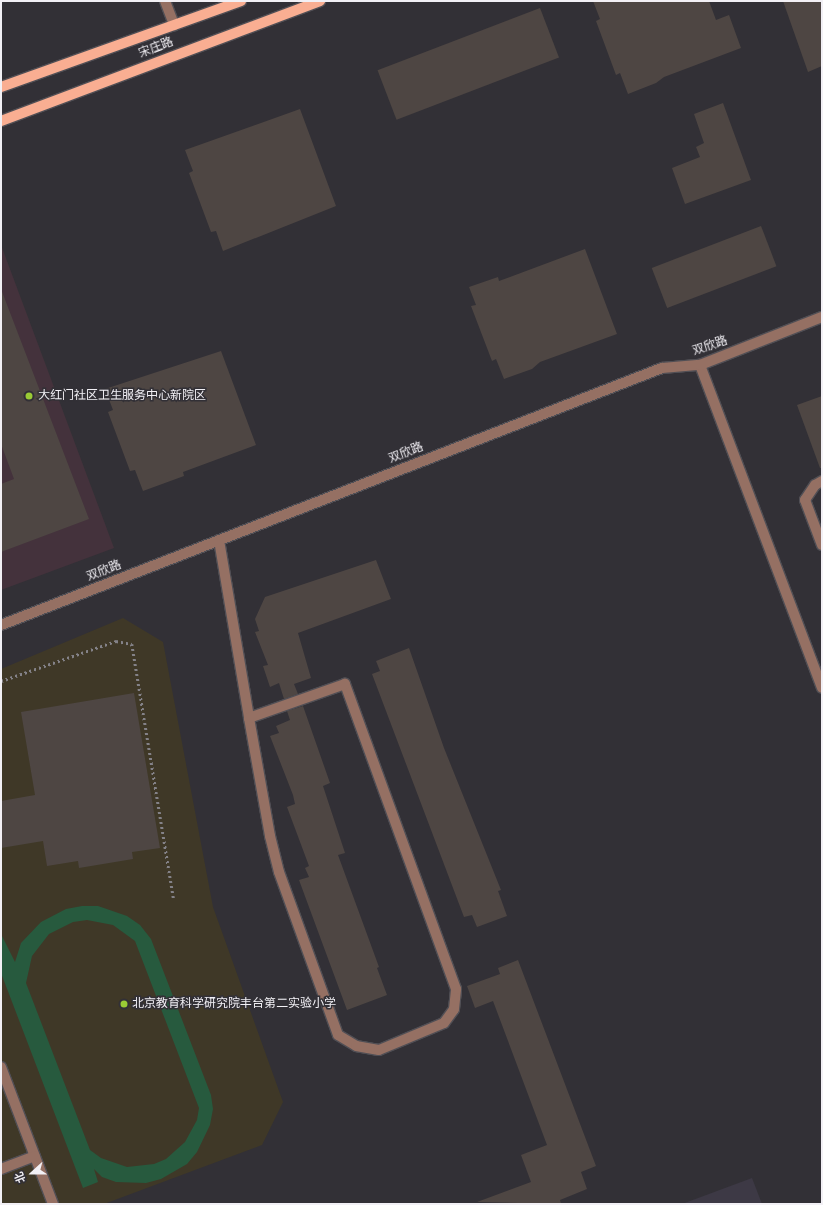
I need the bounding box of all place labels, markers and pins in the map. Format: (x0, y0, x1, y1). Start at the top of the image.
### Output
place label: 大红门社区卫生服务中心新院区 (38, 389, 206, 403)
marker: 大红门社区卫生服务中心新院区 (23, 390, 35, 402)
place label: 北京教育科学研究院丰台第二实验小学 (132, 997, 336, 1011)
marker: 北京教育科学研究院丰台第二实验小学 (119, 999, 129, 1009)

